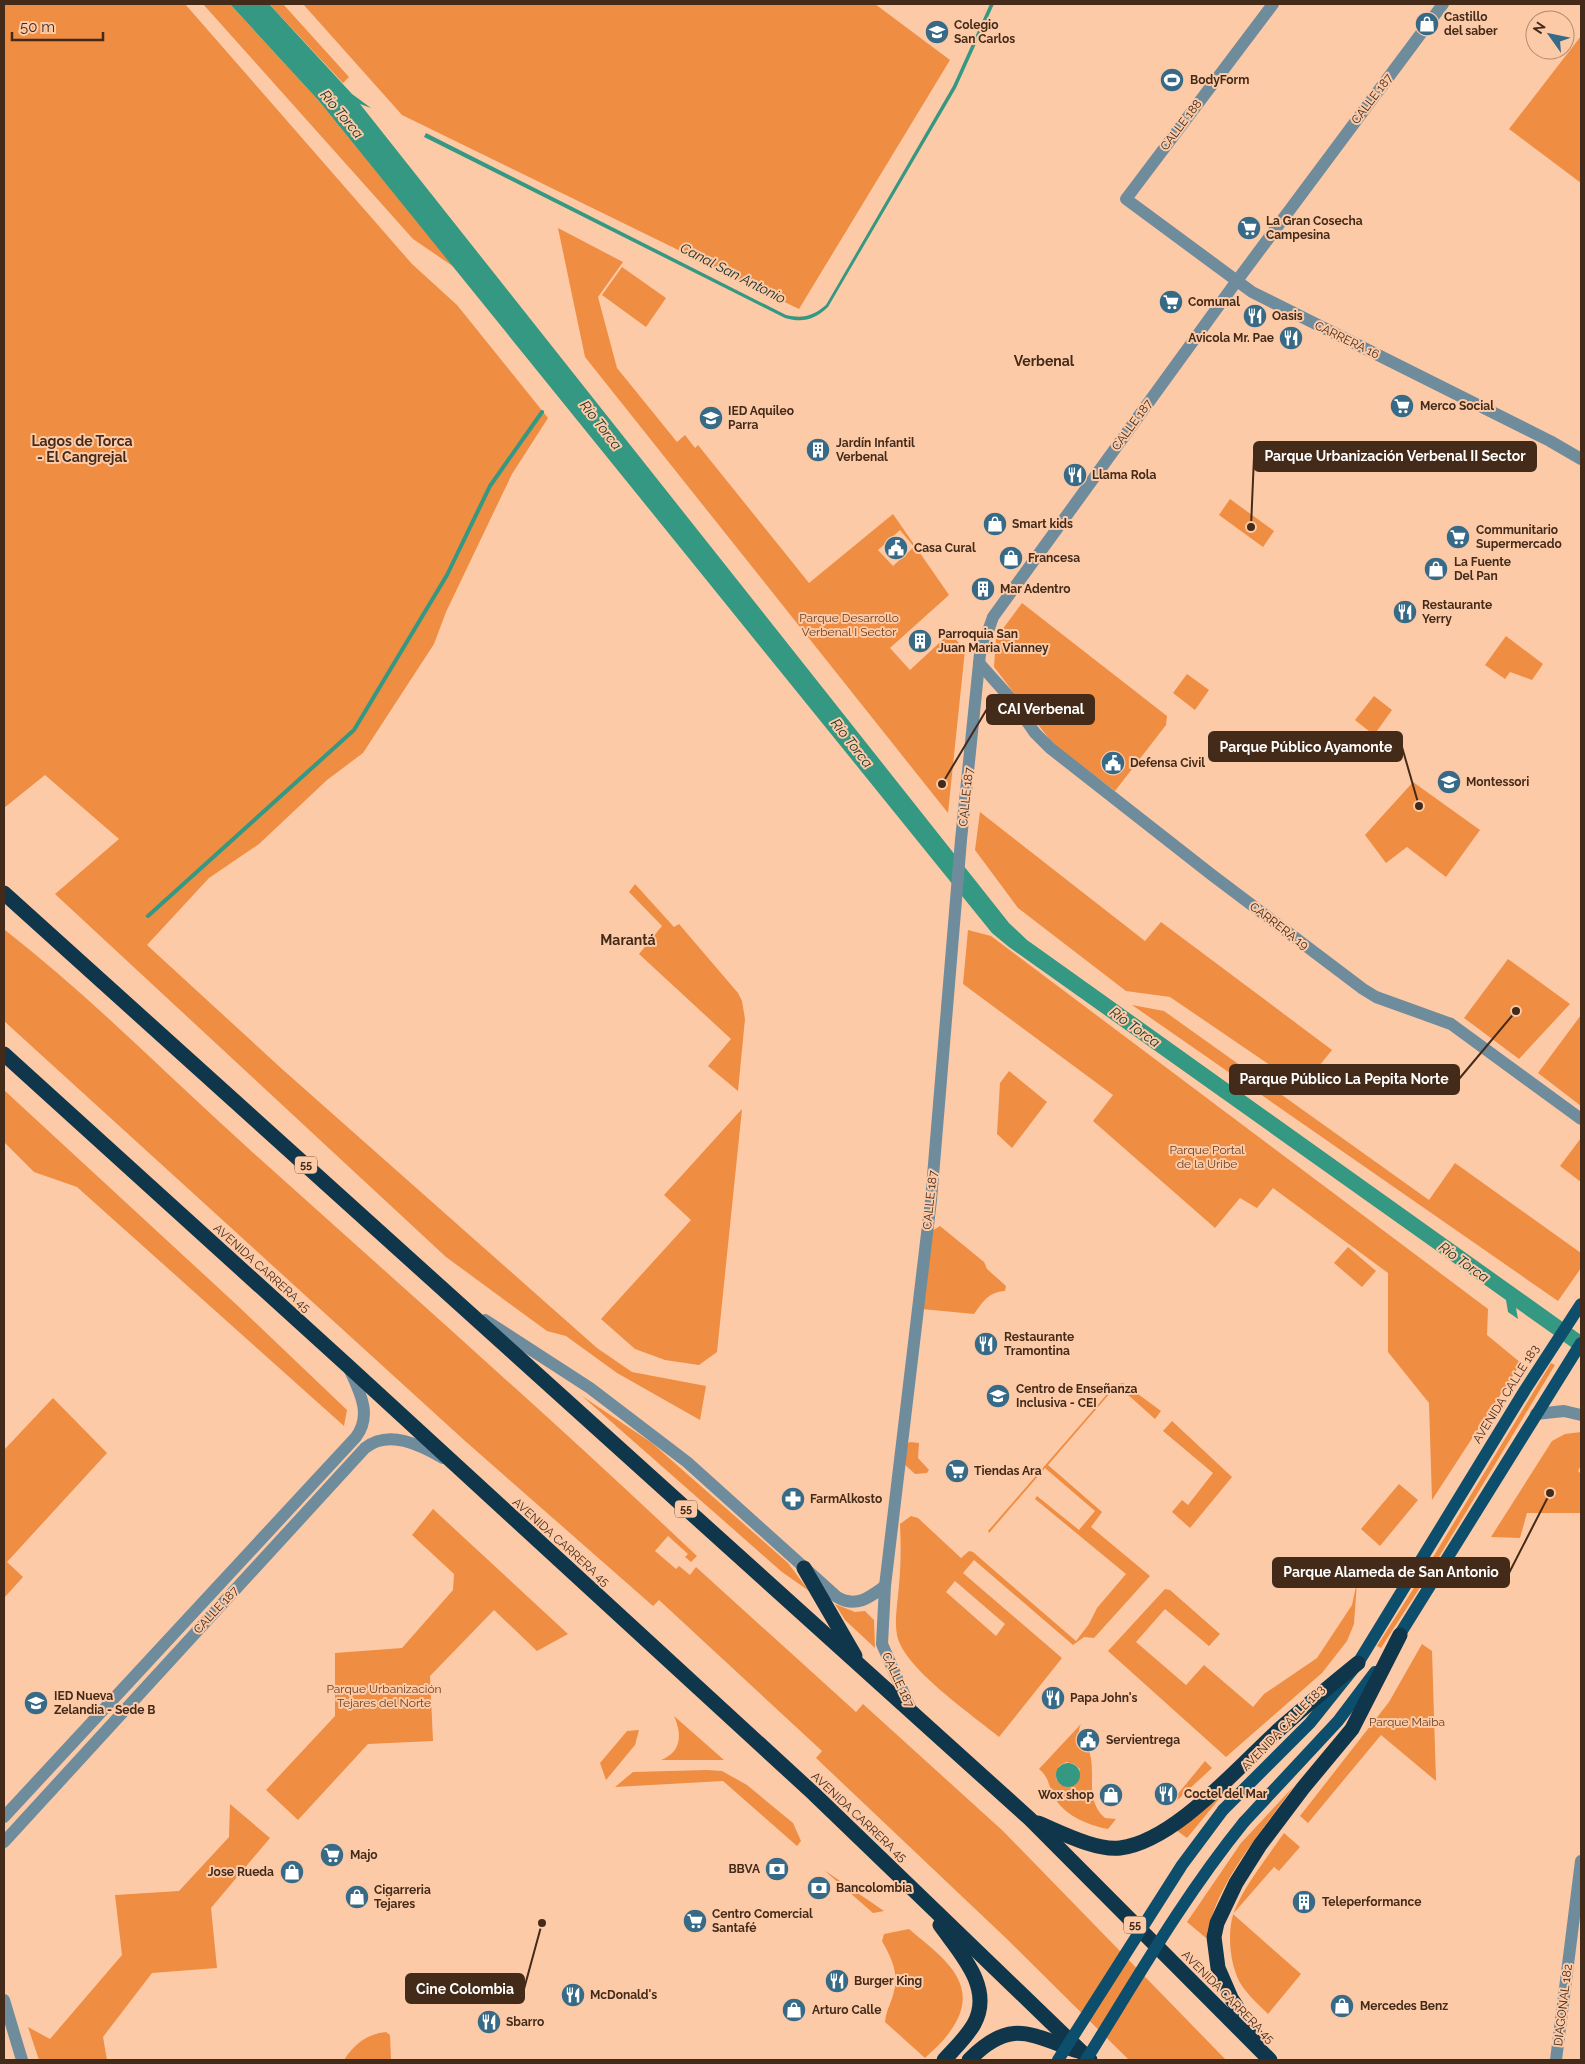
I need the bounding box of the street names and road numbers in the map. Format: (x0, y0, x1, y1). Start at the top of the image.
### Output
street label: CALLE 187 (1349, 71, 1396, 127)
street label: CALLE 188 (1157, 97, 1205, 153)
street label: CARRERA 16 (1312, 318, 1382, 362)
street label: CALLE 187 (1109, 396, 1155, 453)
street label: CALLE 187 (956, 766, 976, 827)
street label: CARRERA 19 (1247, 899, 1311, 953)
road number: 55 (295, 1156, 317, 1174)
street label: CALLE 187 (920, 1169, 940, 1230)
street label: AVENIDA CARRERA 45 (211, 1221, 313, 1315)
street label: AVENIDA CALLE 183 (1470, 1342, 1542, 1446)
street label: AVENIDA CARRERA 45 (510, 1495, 612, 1589)
road number: 55 (675, 1500, 697, 1518)
street label: CALLE 187 (191, 1583, 242, 1636)
street label: CALLE 187 (879, 1650, 917, 1710)
street label: AVENIDA CALLE 183 (1239, 1682, 1327, 1774)
street label: AVENIDA CARRERA 45 (808, 1769, 910, 1865)
road number: 55 (1124, 1916, 1146, 1934)
street label: AVENIDA CARRERA 45 (1179, 1948, 1277, 2046)
street label: DIAGONAL 182 (1551, 1963, 1575, 2047)

